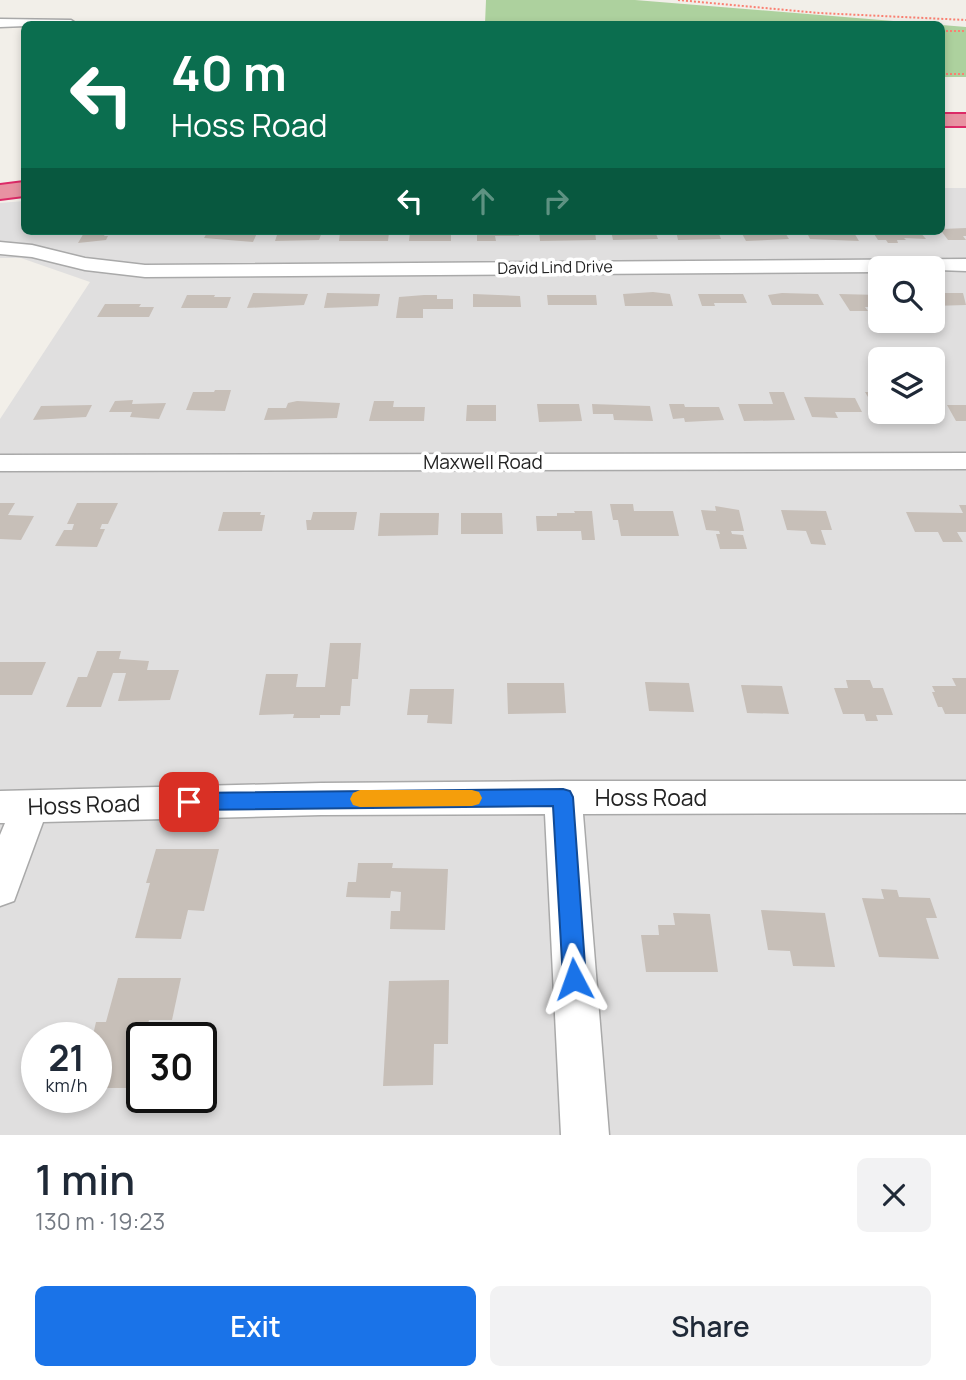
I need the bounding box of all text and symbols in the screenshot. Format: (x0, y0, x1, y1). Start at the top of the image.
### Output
text: 40 m (171, 39, 287, 106)
icon: left (56, 49, 147, 140)
text: Hoss Road (171, 103, 328, 147)
icon: left (391, 182, 429, 220)
icon: ahead (464, 182, 502, 220)
icon: right (537, 182, 575, 220)
street label: David Lind Drive (497, 255, 613, 279)
map controls (868, 256, 945, 424)
button: search (868, 256, 945, 333)
button: layers (868, 347, 945, 424)
street label: Maxwell Road (423, 449, 543, 475)
pin (159, 772, 219, 832)
street label: Hoss Road (595, 781, 707, 813)
icon: arrive (170, 783, 208, 821)
street label: Hoss Road (27, 786, 141, 822)
position arrow (537, 942, 611, 1016)
speed limit sign: 30 (126, 1022, 217, 1113)
text: 21 (48, 1034, 85, 1082)
text: km/h (46, 1073, 87, 1097)
text: 1 min (35, 1150, 135, 1208)
button: close (857, 1158, 931, 1232)
text: 130 m · 19:23 (35, 1205, 165, 1237)
button: Exit (35, 1286, 476, 1366)
button: Share (490, 1286, 931, 1366)

